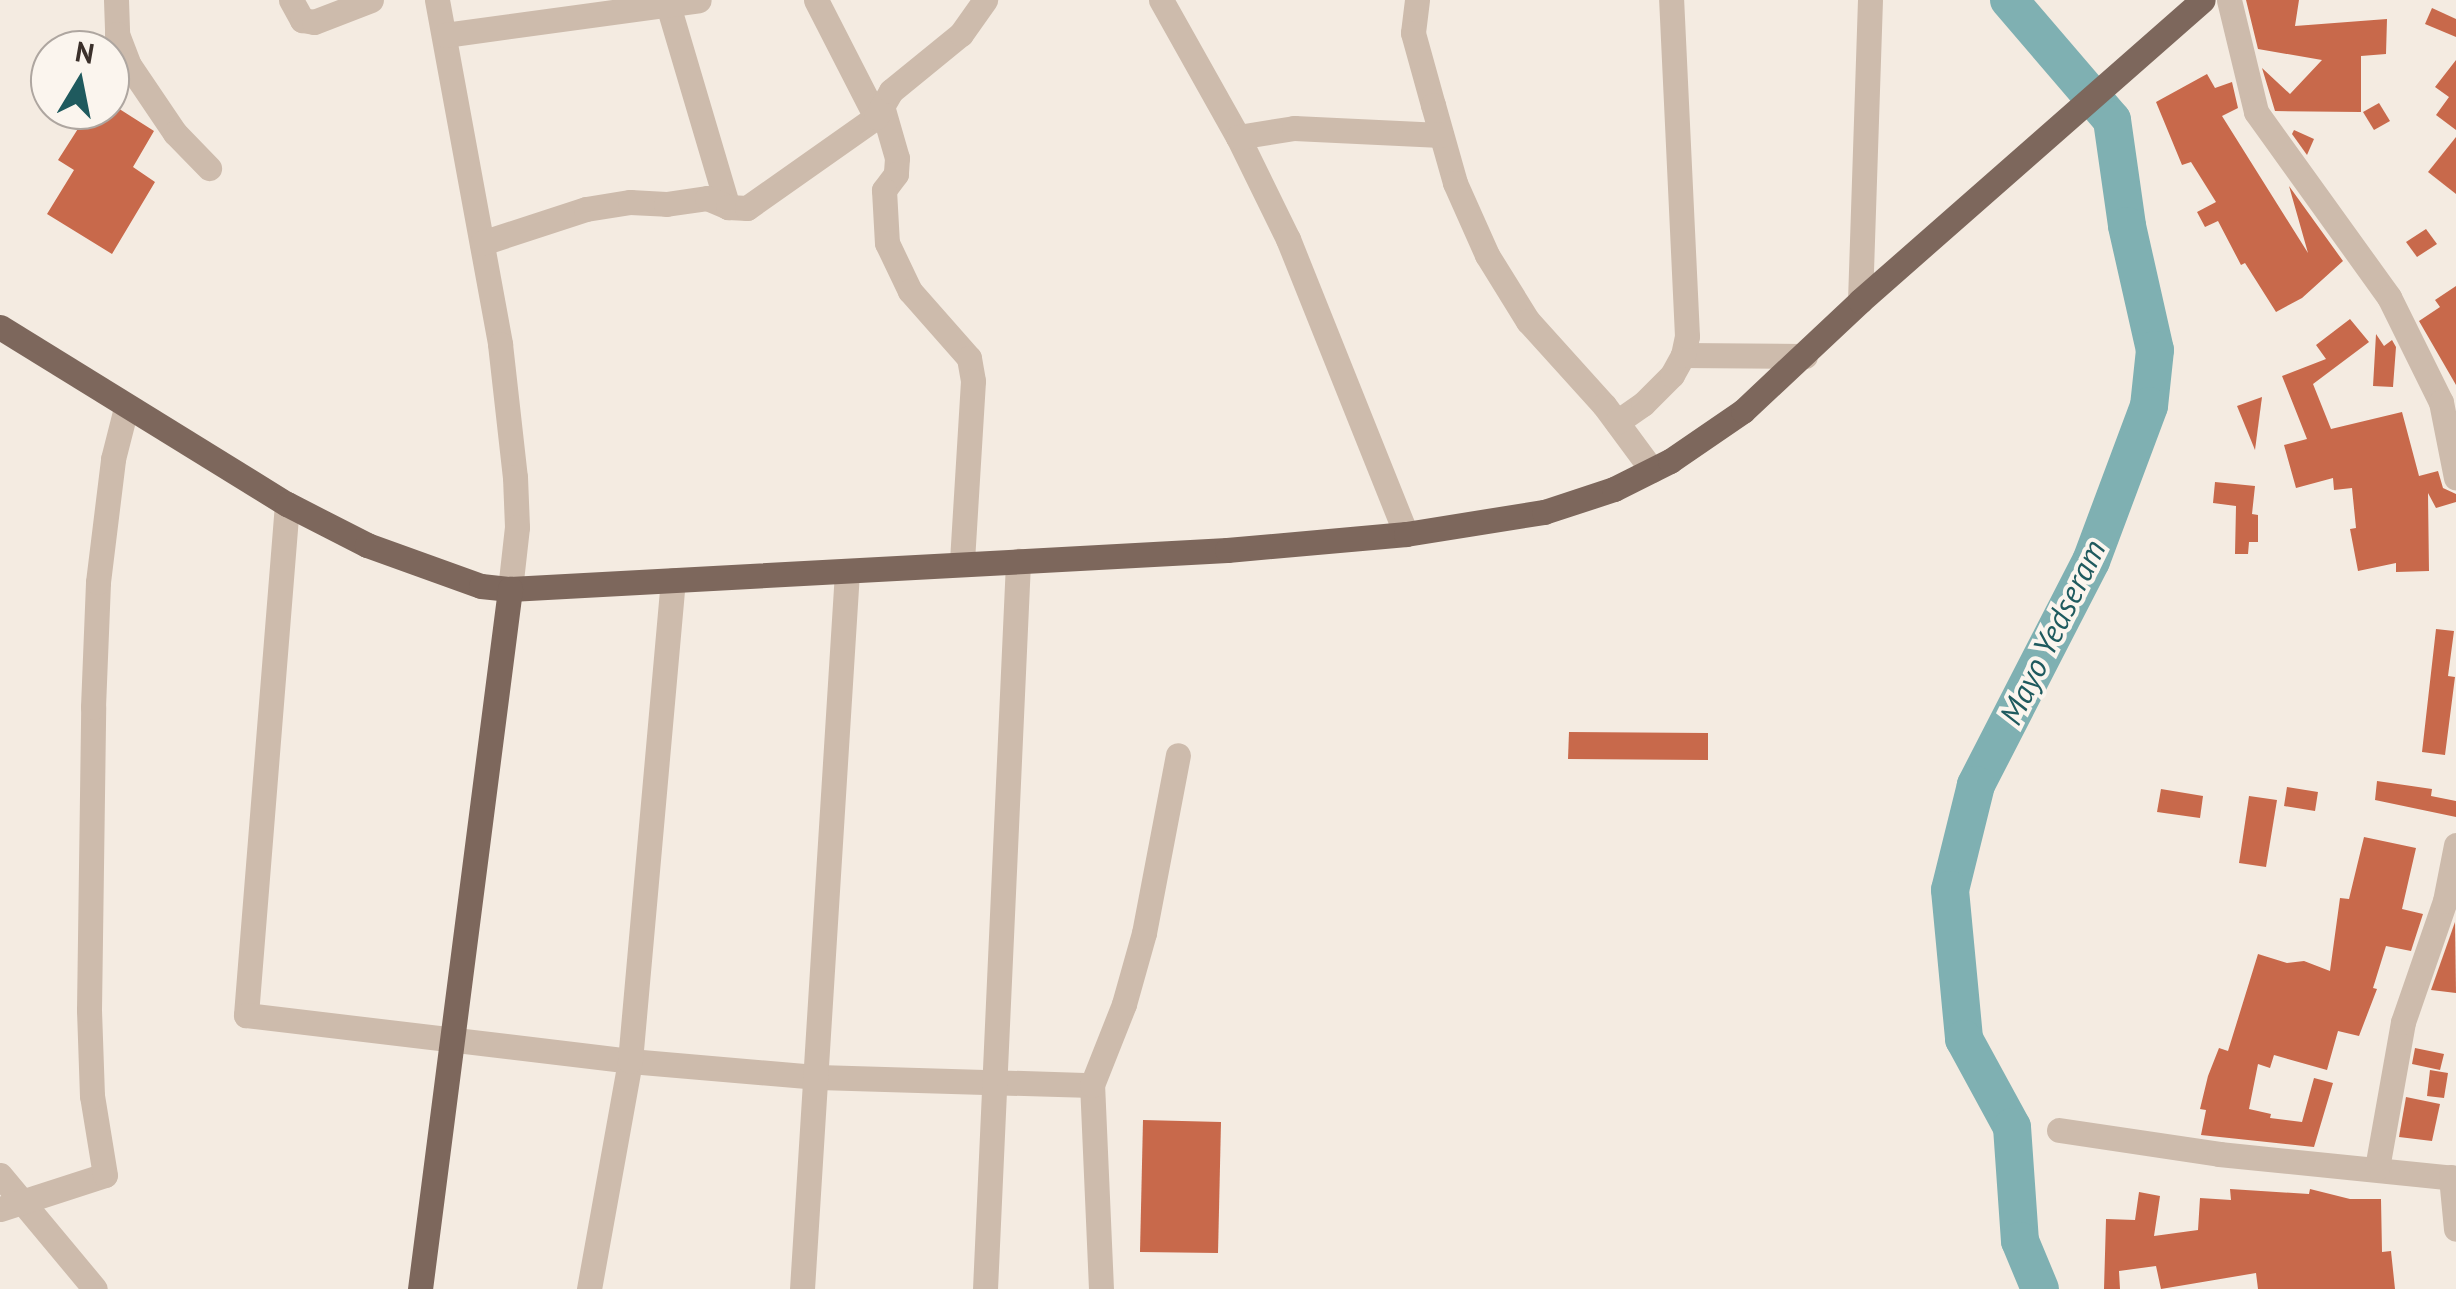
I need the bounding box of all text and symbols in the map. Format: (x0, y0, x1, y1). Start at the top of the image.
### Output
north arrow (30, 30, 130, 130)
text: N (73, 32, 97, 72)
water label: Mayo Yedseram (1991, 533, 2113, 731)

